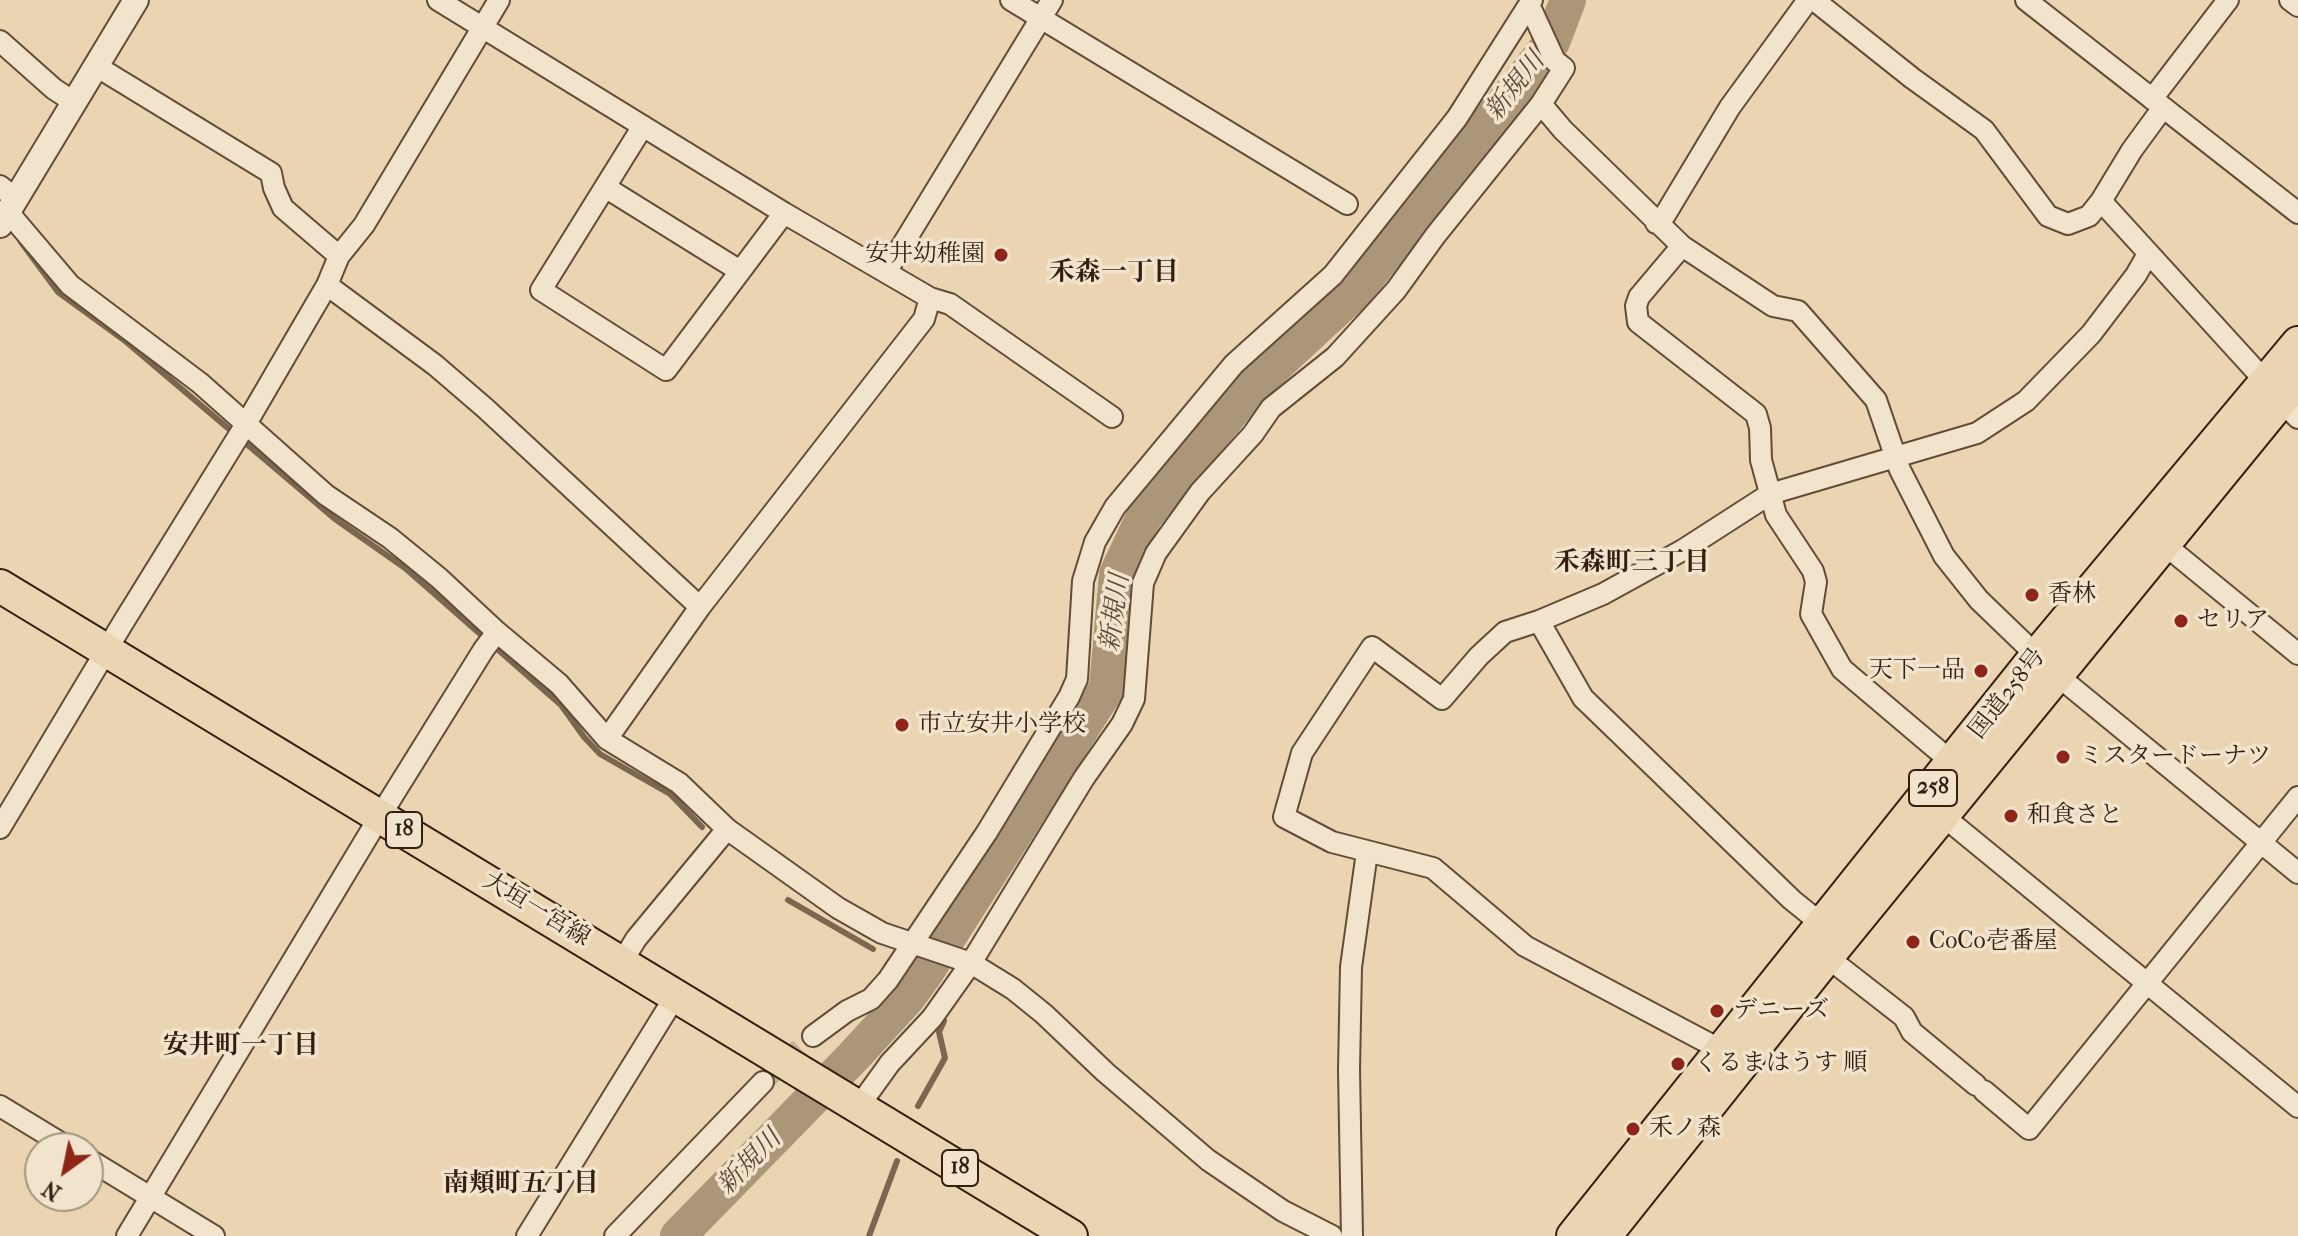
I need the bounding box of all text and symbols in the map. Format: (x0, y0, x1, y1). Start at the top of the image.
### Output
water label: 新規川 (1480, 47, 1552, 127)
place label: 安井幼稚園 (865, 241, 985, 269)
marker: 安井幼稚園 (992, 246, 1010, 264)
district label: 禾森一丁目 (1049, 258, 1179, 290)
district label: 禾森町三丁目 (1554, 548, 1710, 580)
water label: 新規川 (1095, 572, 1137, 654)
place label: 香林 (2048, 581, 2096, 609)
marker: 香林 (2023, 586, 2041, 604)
place label: セリア (2197, 607, 2269, 635)
marker: セリア (2172, 612, 2190, 630)
street label: 国道258号 (1964, 643, 2052, 745)
place label: 天下一品 (1869, 657, 1965, 685)
marker: 天下一品 (1972, 662, 1990, 680)
place label: 市立安井小学校 (918, 711, 1086, 739)
marker: 市立安井小学校 (893, 716, 911, 734)
place label: ミスタードーナツ (2079, 743, 2271, 771)
marker: ミスタードーナツ (2054, 748, 2072, 766)
road number: 258 (1909, 770, 1957, 806)
place label: 和食さと (2027, 802, 2123, 830)
marker: 和食さと (2002, 807, 2020, 825)
road number: 18 (386, 812, 422, 848)
street label: 大垣一宮線 (477, 867, 595, 953)
place label: CoCo壱番屋 (1929, 928, 2058, 956)
marker: CoCo壱番屋 (1904, 933, 1922, 951)
place label: デニーズ (1733, 997, 1829, 1025)
marker: デニーズ (1708, 1002, 1726, 1020)
district label: 安井町一丁目 (163, 1031, 319, 1063)
place label: くるまはうす 順 (1694, 1050, 1867, 1078)
marker: くるまはうす 順 (1669, 1055, 1687, 1073)
place label: 禾ノ森 (1649, 1115, 1721, 1143)
marker: 禾ノ森 (1624, 1120, 1642, 1138)
water label: 新規川 (712, 1124, 788, 1202)
north arrow (24, 1132, 104, 1212)
road number: 18 (942, 1150, 978, 1186)
district label: 南頬町五丁目 (443, 1169, 599, 1201)
text: N (38, 1175, 66, 1206)

